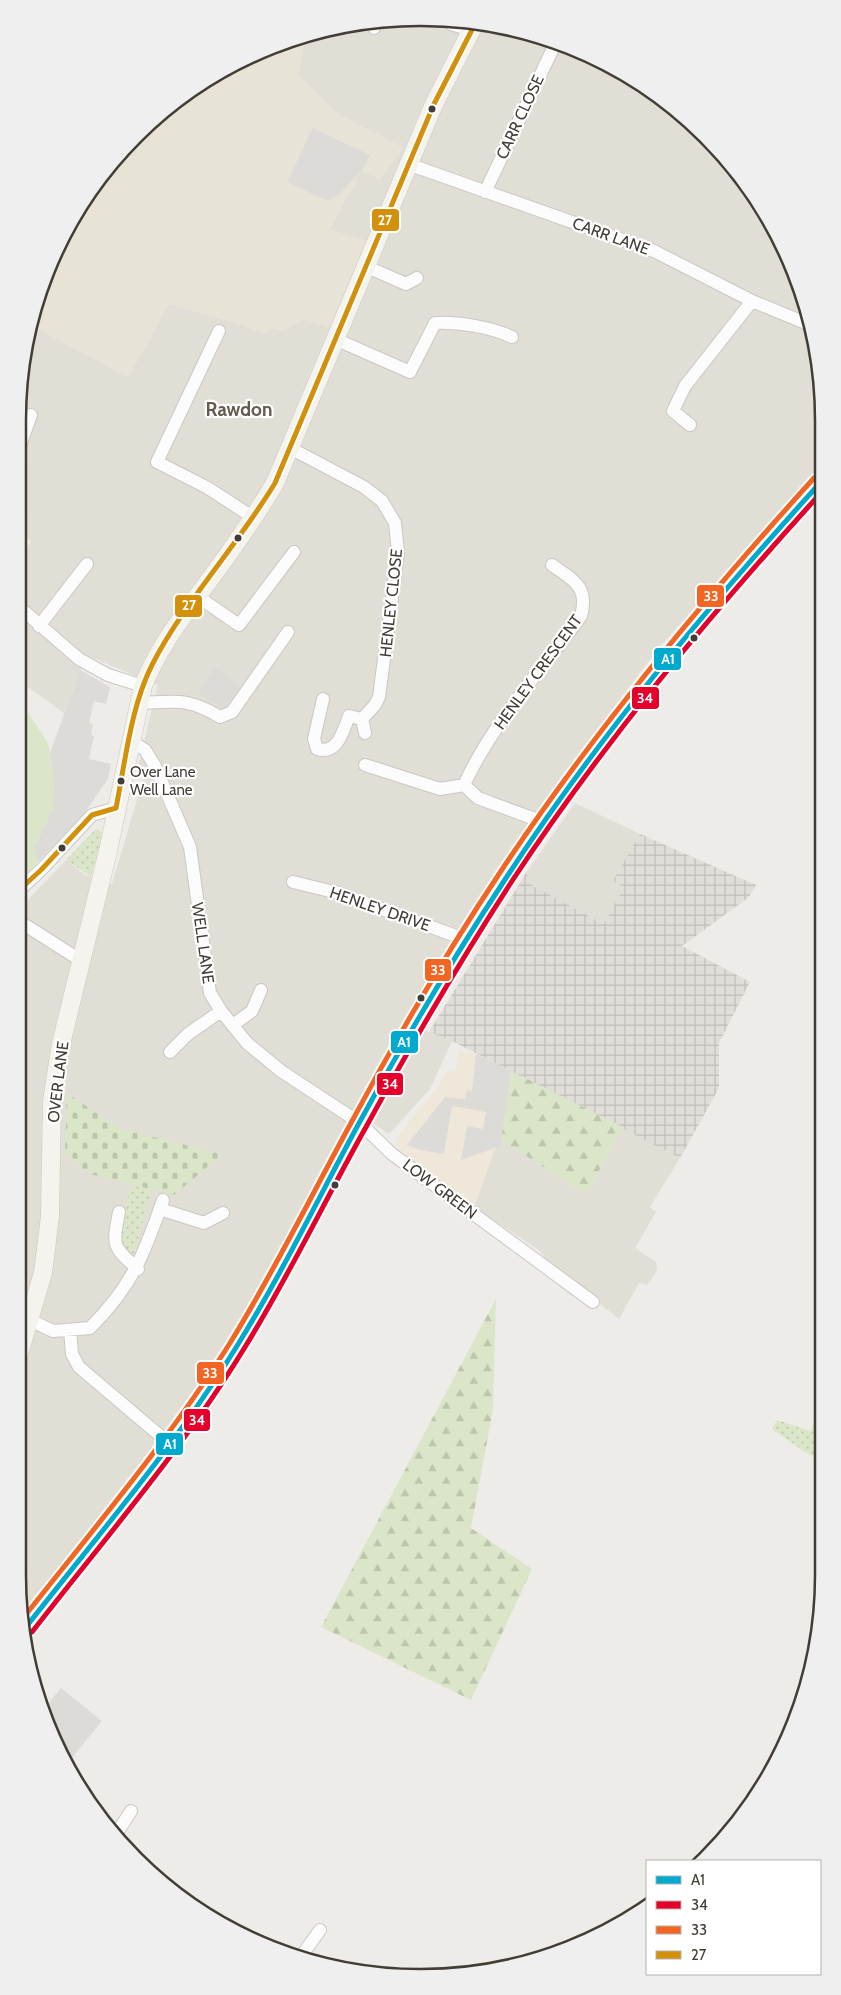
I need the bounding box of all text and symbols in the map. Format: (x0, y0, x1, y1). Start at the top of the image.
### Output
street label: CARR CLOSE (492, 72, 548, 162)
unlabelled marker (427, 104, 437, 114)
line badge: 27 (371, 208, 400, 232)
text: 27 (378, 211, 393, 229)
street label: CARR LANE (570, 213, 652, 259)
district label: Rawdon (206, 398, 272, 421)
unlabelled marker (233, 533, 243, 543)
street label: HENLEY CLOSE (376, 548, 406, 658)
line badge: 33 (696, 584, 725, 608)
text: 33 (703, 587, 719, 605)
line badge: 27 (174, 594, 203, 618)
text: 27 (182, 596, 197, 614)
street label: HENLEY CRESCENT (490, 611, 586, 733)
unlabelled marker (689, 633, 699, 643)
line badge: A1 (653, 647, 682, 671)
text: A1 (661, 650, 675, 668)
line badge: 34 (631, 686, 660, 710)
text: 34 (637, 689, 653, 707)
place label: Over Lane Well Lane (130, 763, 196, 799)
marker: Over Lane Well Lane (116, 776, 126, 786)
unlabelled marker (57, 843, 67, 853)
street label: HENLEY DRIVE (327, 883, 433, 935)
street label: WELL LANE (188, 901, 218, 985)
line badge: 33 (424, 958, 452, 982)
text: 33 (430, 961, 446, 979)
unlabelled marker (416, 993, 426, 1003)
line badge: A1 (390, 1030, 419, 1054)
text: A1 (397, 1033, 411, 1051)
street label: OVER LANE (44, 1040, 72, 1124)
line badge: 34 (376, 1072, 404, 1096)
text: 34 (382, 1075, 398, 1093)
street label: LOW GREEN (399, 1155, 481, 1223)
unlabelled marker (330, 1180, 340, 1190)
line badge: 33 (196, 1361, 225, 1385)
text: 33 (202, 1364, 218, 1382)
line badge: 34 (183, 1408, 211, 1432)
text: 34 (189, 1411, 205, 1429)
line badge: A1 (155, 1432, 184, 1456)
text: A1 (163, 1435, 177, 1453)
legend (646, 1860, 821, 1975)
text: A1 (691, 1871, 705, 1889)
text: 34 (691, 1896, 708, 1914)
text: 33 (691, 1921, 707, 1939)
text: 27 (691, 1946, 707, 1964)

